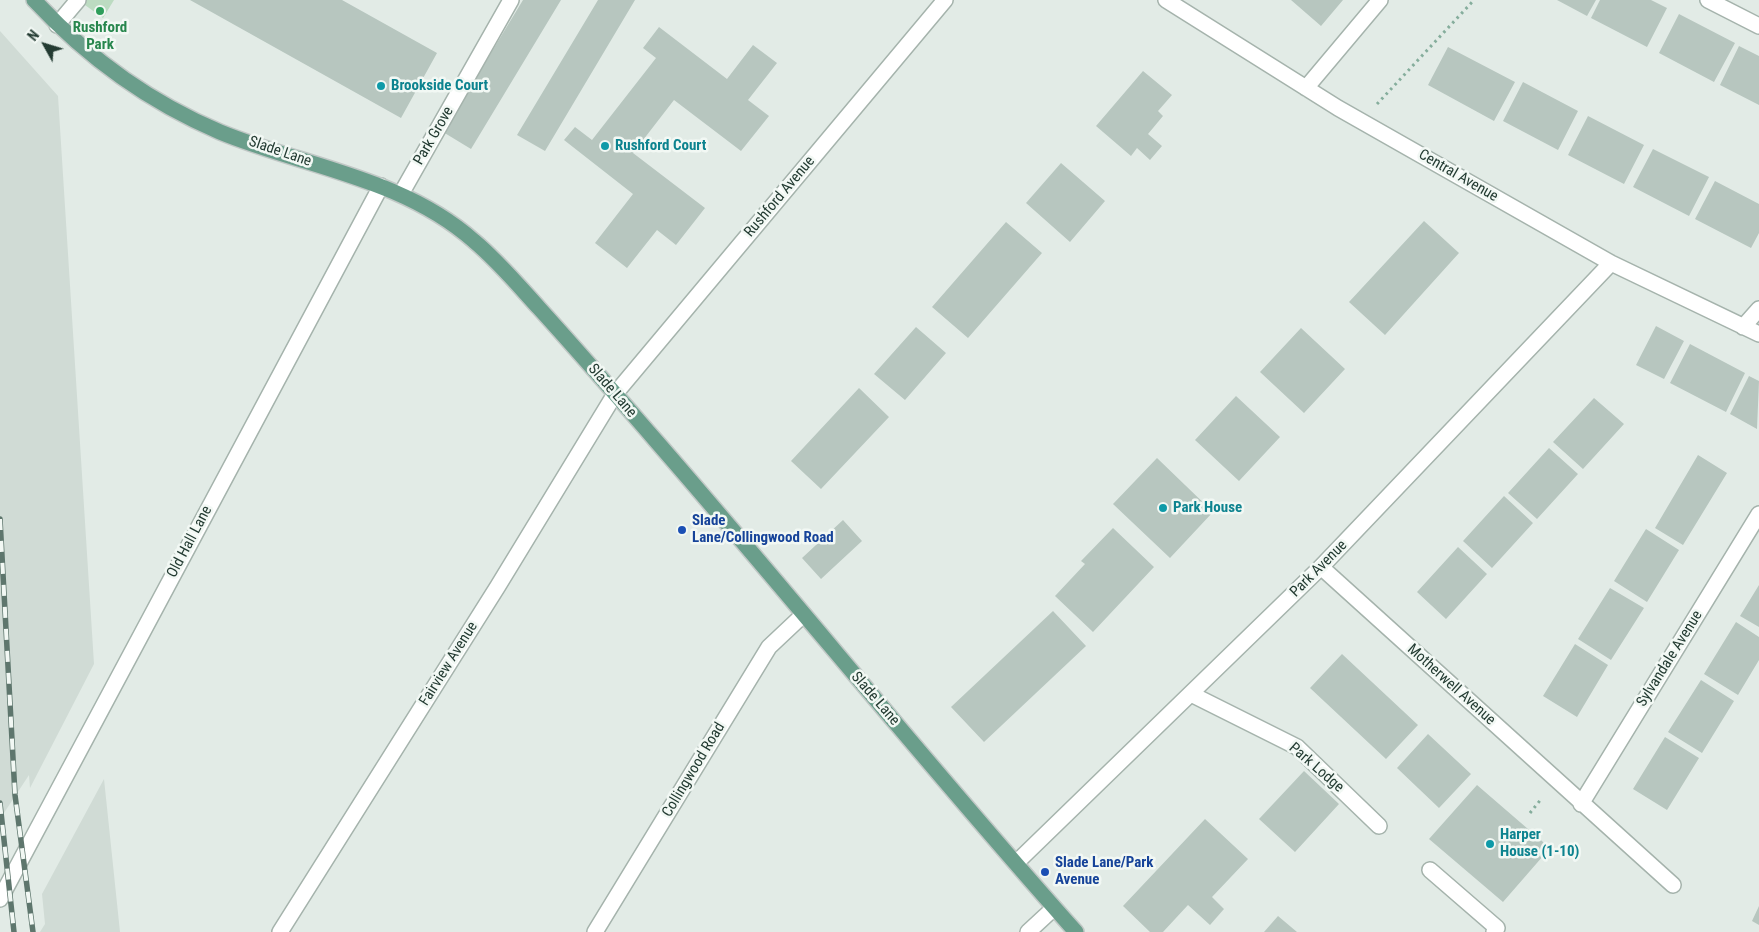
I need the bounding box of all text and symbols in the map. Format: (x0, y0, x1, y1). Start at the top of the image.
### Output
marker: Rushford Park (94, 5, 106, 17)
place label: Rushford Park (73, 19, 127, 54)
north arrow (20, 20, 70, 70)
text: N (24, 27, 42, 44)
place label: Brookside Court (391, 77, 488, 95)
marker: Brookside Court (375, 80, 387, 92)
street label: Park Grove (410, 104, 458, 168)
street label: Slade Lane (246, 133, 314, 171)
place label: Rushford Court (615, 137, 706, 155)
marker: Rushford Court (599, 140, 611, 152)
street label: Central Avenue (1415, 146, 1501, 206)
street label: Rushford Avenue (741, 153, 819, 241)
street label: Slade Lane (584, 361, 640, 421)
place label: Park House (1173, 499, 1242, 517)
marker: Park House (1157, 502, 1169, 514)
street label: Old Hall Lane (164, 503, 216, 581)
place label: Slade Lane/Collingwood Road (692, 512, 834, 547)
marker: Slade Lane/Collingwood Road (676, 524, 688, 536)
street label: Park Avenue (1287, 537, 1351, 601)
street label: Sylvandale Avenue (1633, 608, 1707, 710)
street label: Fairview Avenue (416, 619, 482, 709)
street label: Motherwell Avenue (1403, 641, 1499, 729)
street label: Slade Lane (847, 669, 903, 729)
street label: Collingwood Road (659, 720, 729, 820)
street label: Park Lodge (1285, 739, 1347, 797)
place label: Harper House (1-10) (1500, 826, 1579, 861)
marker: Harper House (1-10) (1484, 838, 1496, 850)
place label: Slade Lane/Park Avenue (1055, 854, 1153, 889)
marker: Slade Lane/Park Avenue (1039, 866, 1051, 878)

